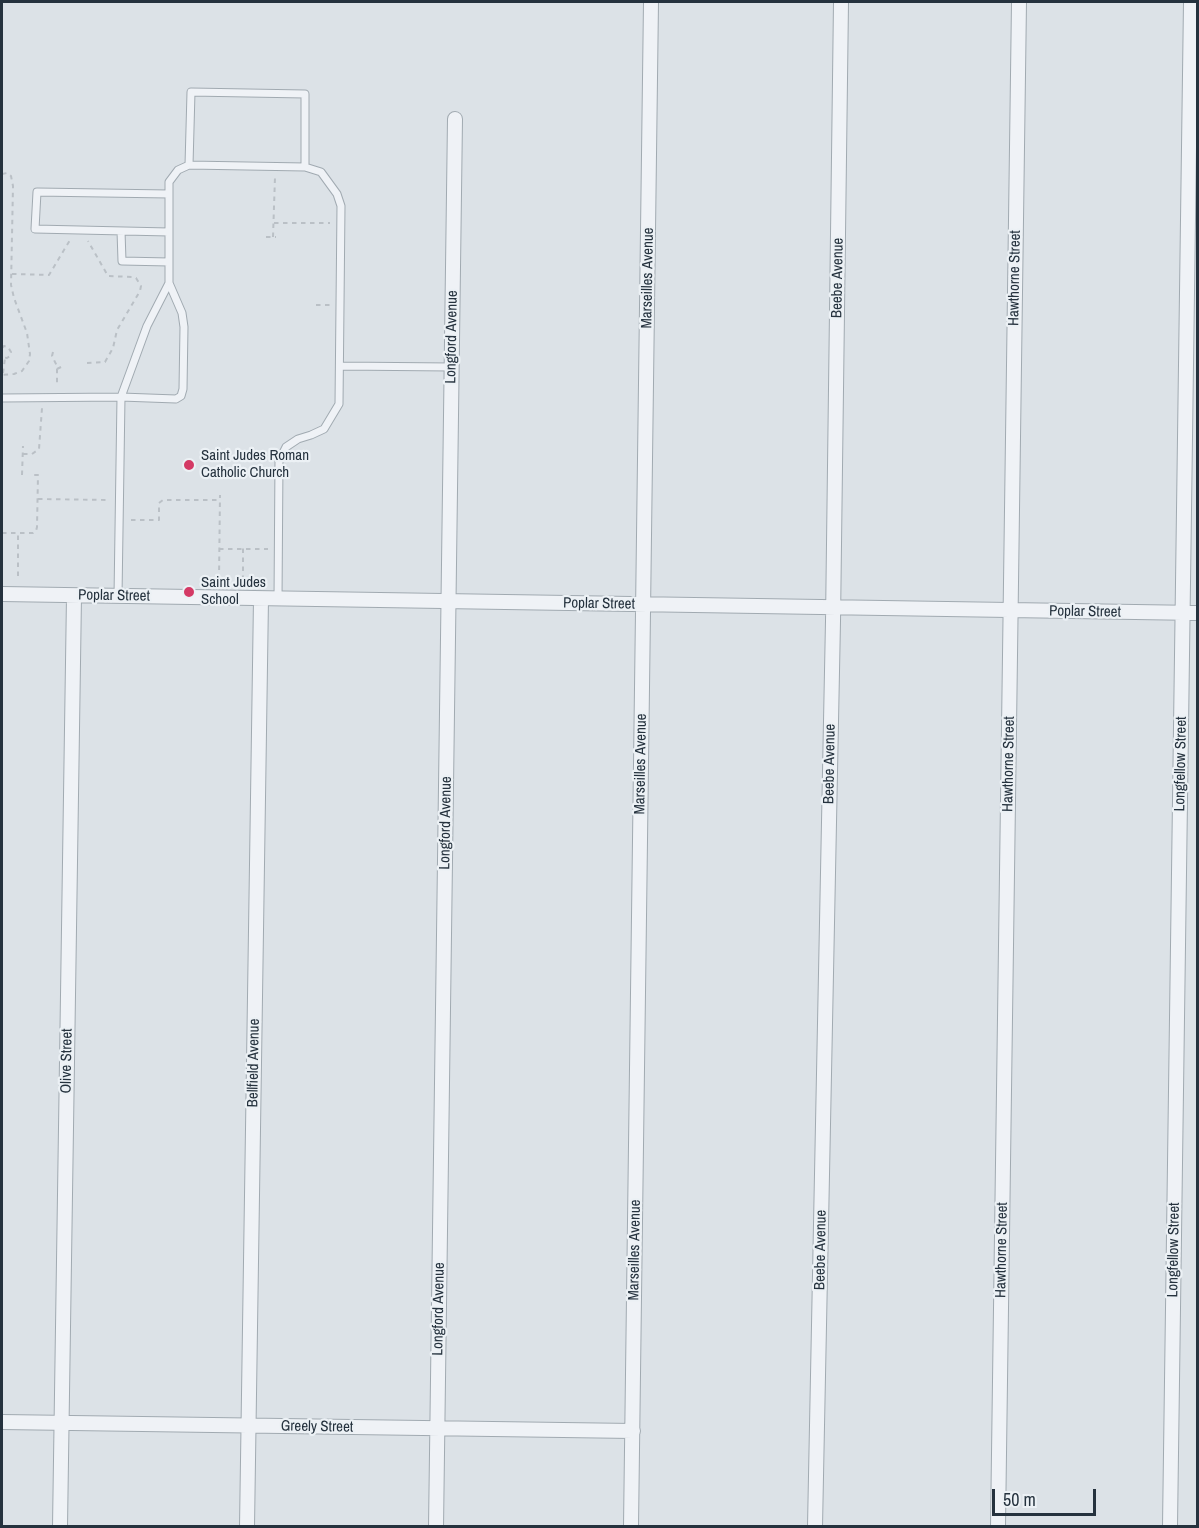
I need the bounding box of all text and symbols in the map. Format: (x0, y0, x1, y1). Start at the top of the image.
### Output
street label: Marseilles Avenue (638, 227, 658, 329)
street label: Hawthorne Street (1005, 230, 1025, 326)
street label: Beebe Avenue (828, 238, 848, 318)
street label: Longford Avenue (442, 290, 462, 384)
place label: Saint Judes Roman Catholic Church (201, 447, 309, 482)
marker: Saint Judes Roman Catholic Church (182, 458, 196, 472)
place label: Saint Judes School (201, 574, 266, 609)
marker: Saint Judes School (182, 585, 196, 599)
street label: Poplar Street (78, 586, 150, 606)
street label: Poplar Street (563, 594, 635, 614)
street label: Poplar Street (1049, 602, 1121, 622)
street label: Marseilles Avenue (631, 713, 651, 815)
street label: Hawthorne Street (999, 716, 1019, 812)
street label: Longfellow Street (1171, 716, 1191, 812)
street label: Beebe Avenue (820, 724, 840, 804)
street label: Longford Avenue (436, 776, 456, 870)
street label: Bellfield Avenue (244, 1019, 264, 1107)
street label: Olive Street (57, 1028, 77, 1094)
street label: Marseilles Avenue (625, 1199, 645, 1301)
street label: Hawthorne Street (992, 1202, 1012, 1298)
street label: Longfellow Street (1164, 1202, 1184, 1298)
street label: Beebe Avenue (811, 1210, 831, 1290)
street label: Longford Avenue (429, 1262, 449, 1356)
street label: Greely Street (281, 1417, 353, 1437)
scale bar (995, 1477, 1098, 1515)
text: 50 m (1003, 1487, 1036, 1512)

